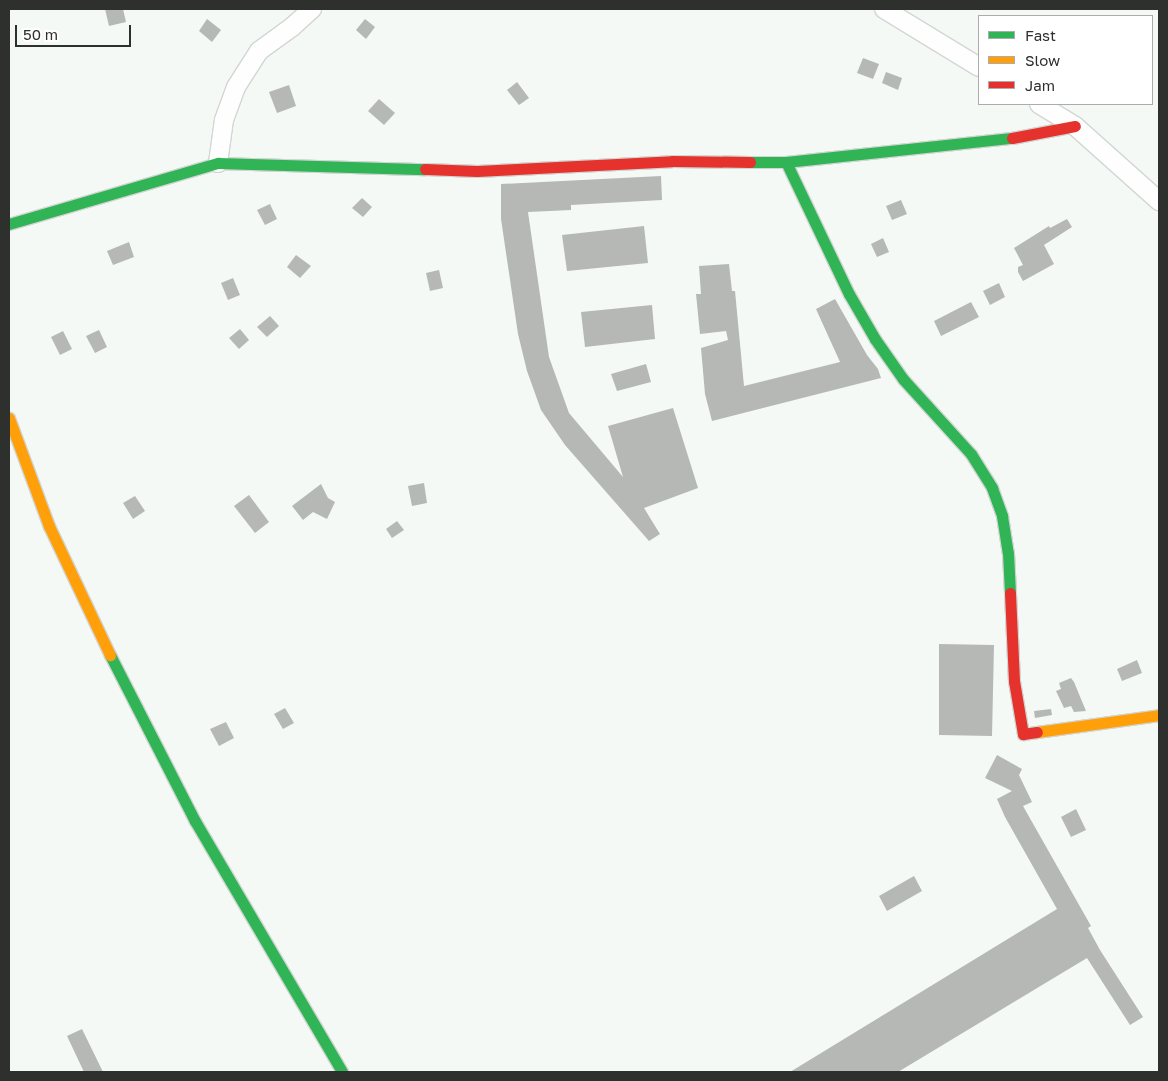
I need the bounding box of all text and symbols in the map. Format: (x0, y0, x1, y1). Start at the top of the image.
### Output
scale bar (18, 15, 134, 47)
legend (978, 15, 1153, 105)
text: 50 m (23, 25, 58, 43)
text: Fast (1025, 26, 1056, 44)
text: Slow (1025, 51, 1060, 69)
text: Jam (1025, 76, 1055, 94)

